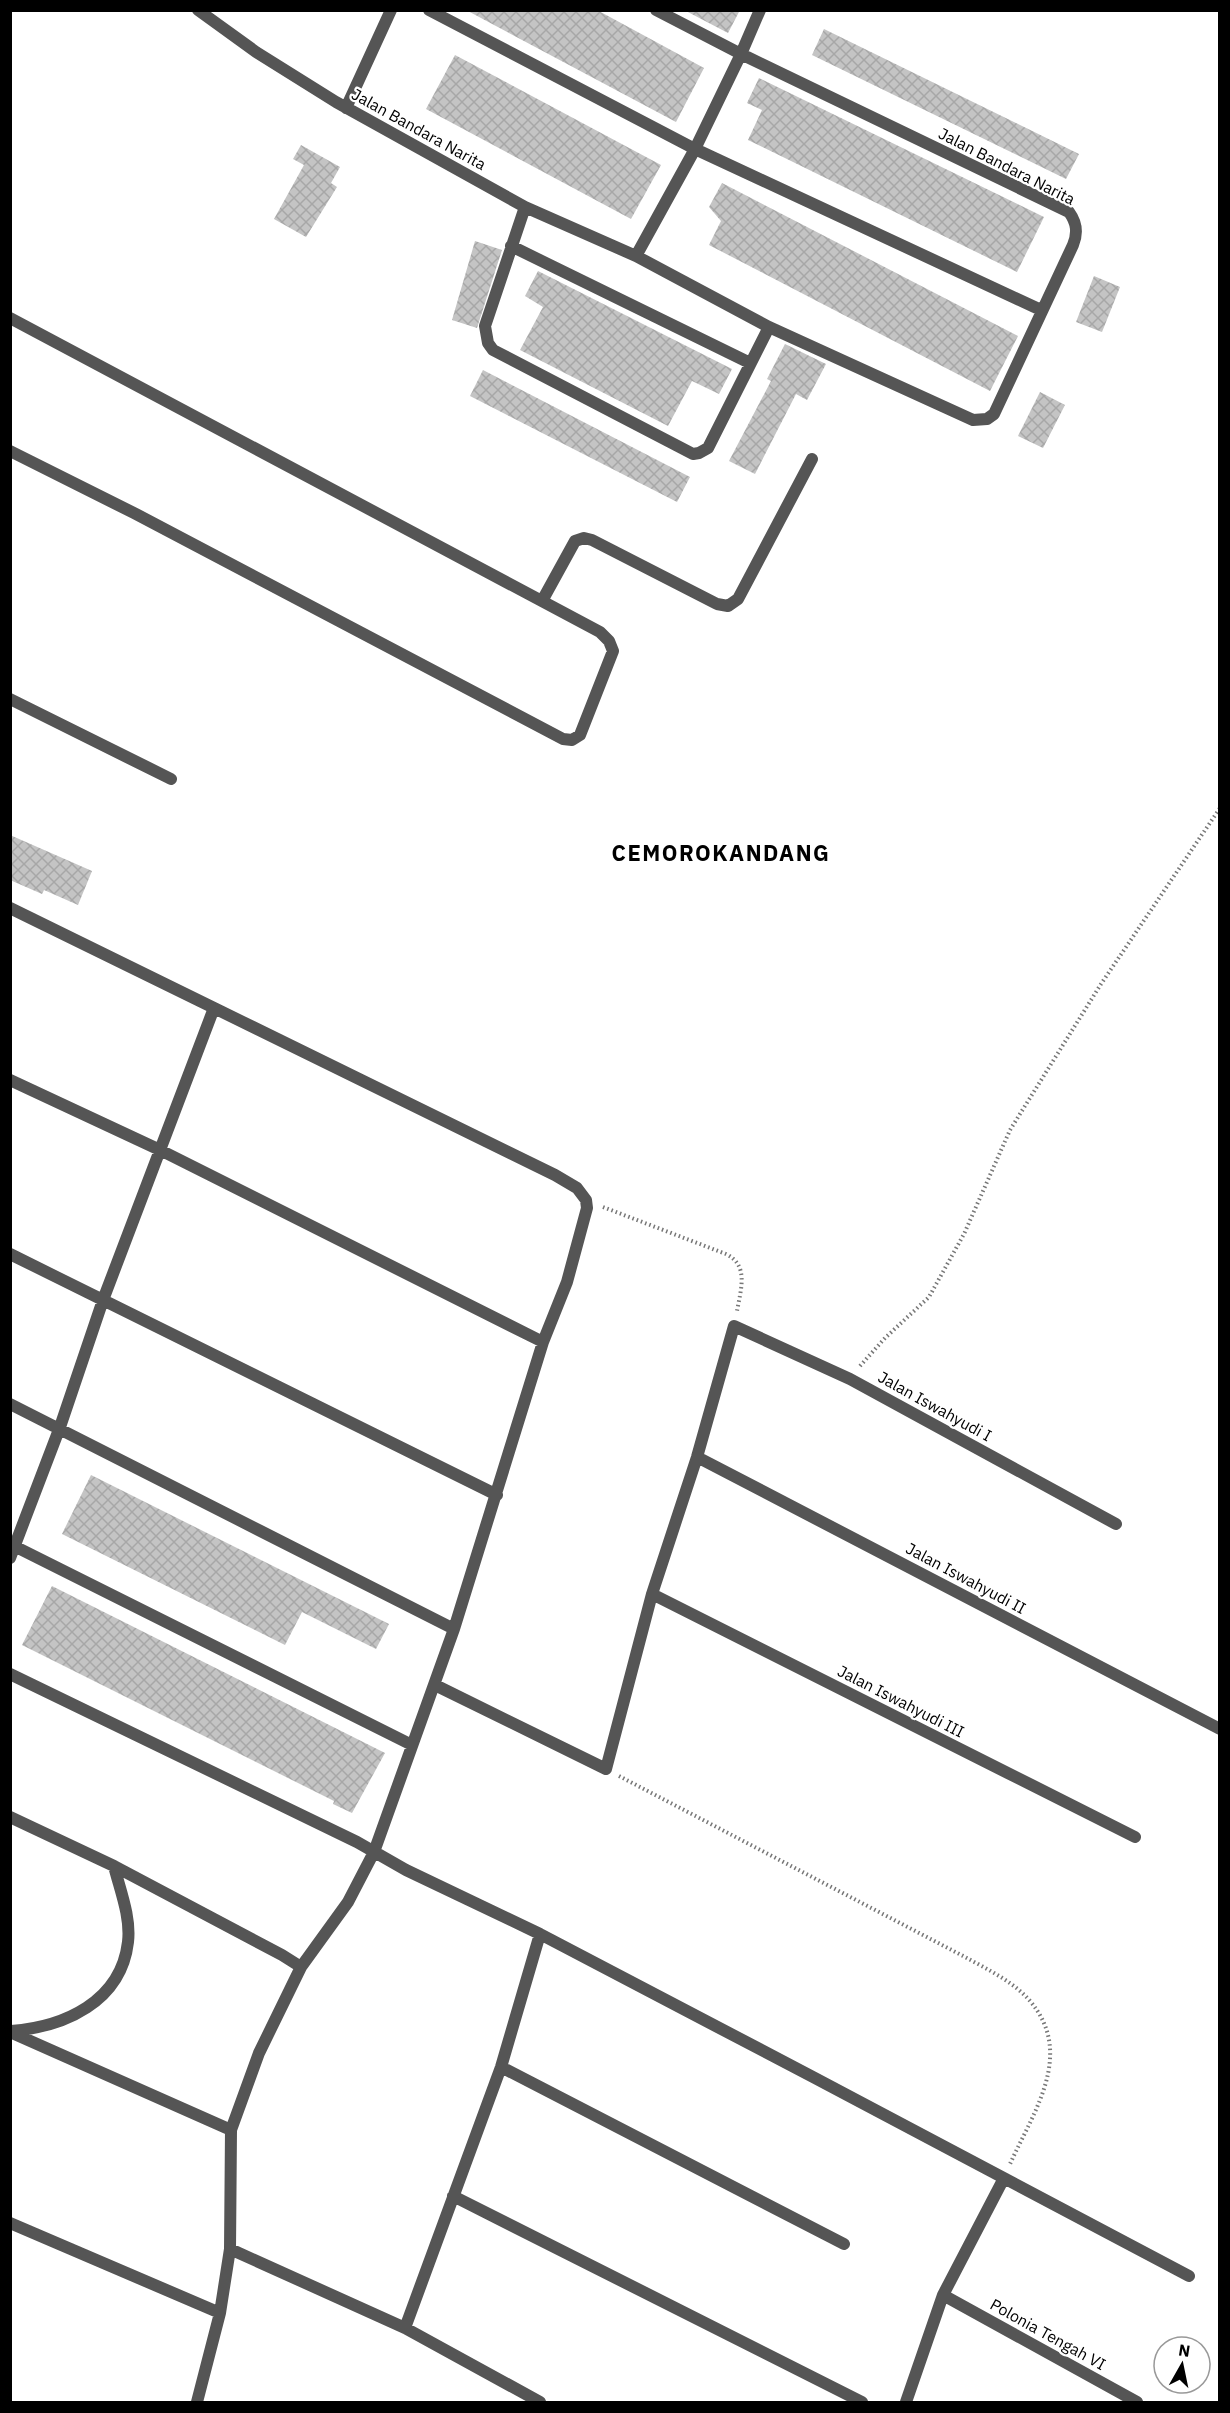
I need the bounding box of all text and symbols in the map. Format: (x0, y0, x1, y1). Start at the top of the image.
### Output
street label: Jalan Bandara Narita (348, 84, 490, 174)
street label: Jalan Bandara Narita (935, 123, 1079, 209)
district label: CEMOROKANDANG (612, 838, 830, 867)
street label: Jalan Iswahyudi I (875, 1367, 995, 1445)
street label: Jalan Iswahyudi II (903, 1538, 1029, 1618)
street label: Jalan Iswahyudi III (834, 1660, 968, 1742)
street label: Polonia Tengah VI (987, 2294, 1109, 2374)
north arrow (1152, 2335, 1212, 2395)
text: N (1177, 2339, 1192, 2361)

